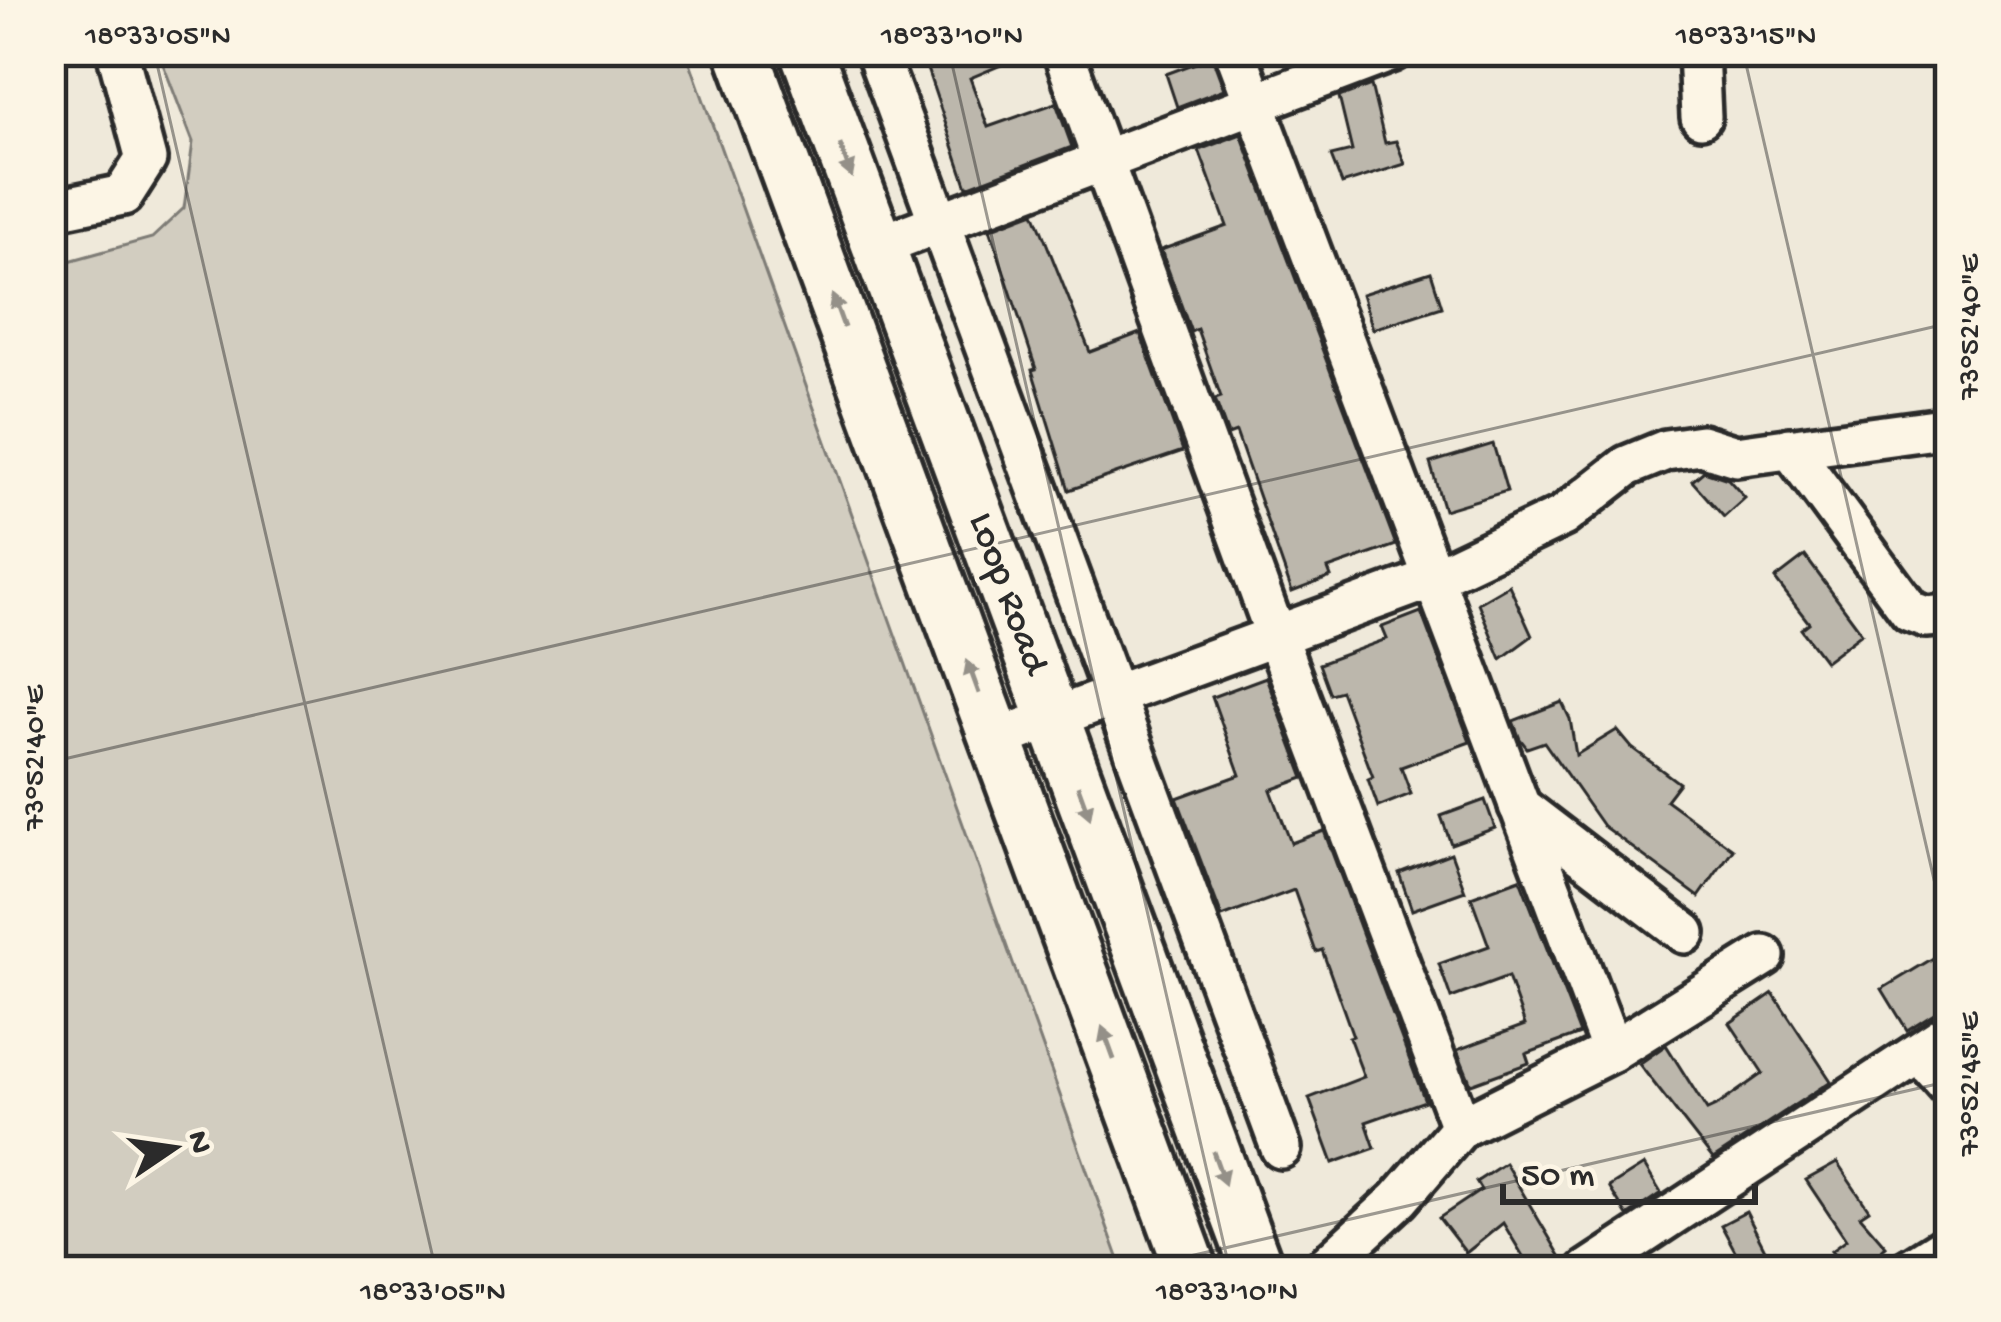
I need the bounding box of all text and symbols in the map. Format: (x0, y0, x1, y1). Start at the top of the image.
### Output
text: 18°33'05"N (84, 21, 231, 56)
text: 18°33'10"N (880, 21, 1023, 56)
text: 18°33'15"N (1675, 21, 1816, 56)
one-way arrow (838, 143, 856, 179)
text: 73°52'40"E (1955, 253, 1990, 401)
one-way arrow (828, 293, 846, 329)
street label: Loop Road (956, 507, 1057, 684)
one-way arrow (963, 659, 981, 695)
text: 73°52'40"E (20, 684, 55, 832)
one-way arrow (1075, 785, 1094, 821)
text: 73°52'45"E (1955, 1011, 1990, 1157)
one-way arrow (1098, 1025, 1116, 1061)
north arrow (114, 1088, 234, 1208)
text: N (176, 1128, 218, 1157)
scale bar (1503, 1130, 1755, 1204)
one-way arrow (1210, 1150, 1229, 1186)
text: 50 m (1521, 1156, 1594, 1199)
text: 18°33'05"N (359, 1277, 506, 1312)
text: 18°33'10"N (1155, 1277, 1298, 1312)

